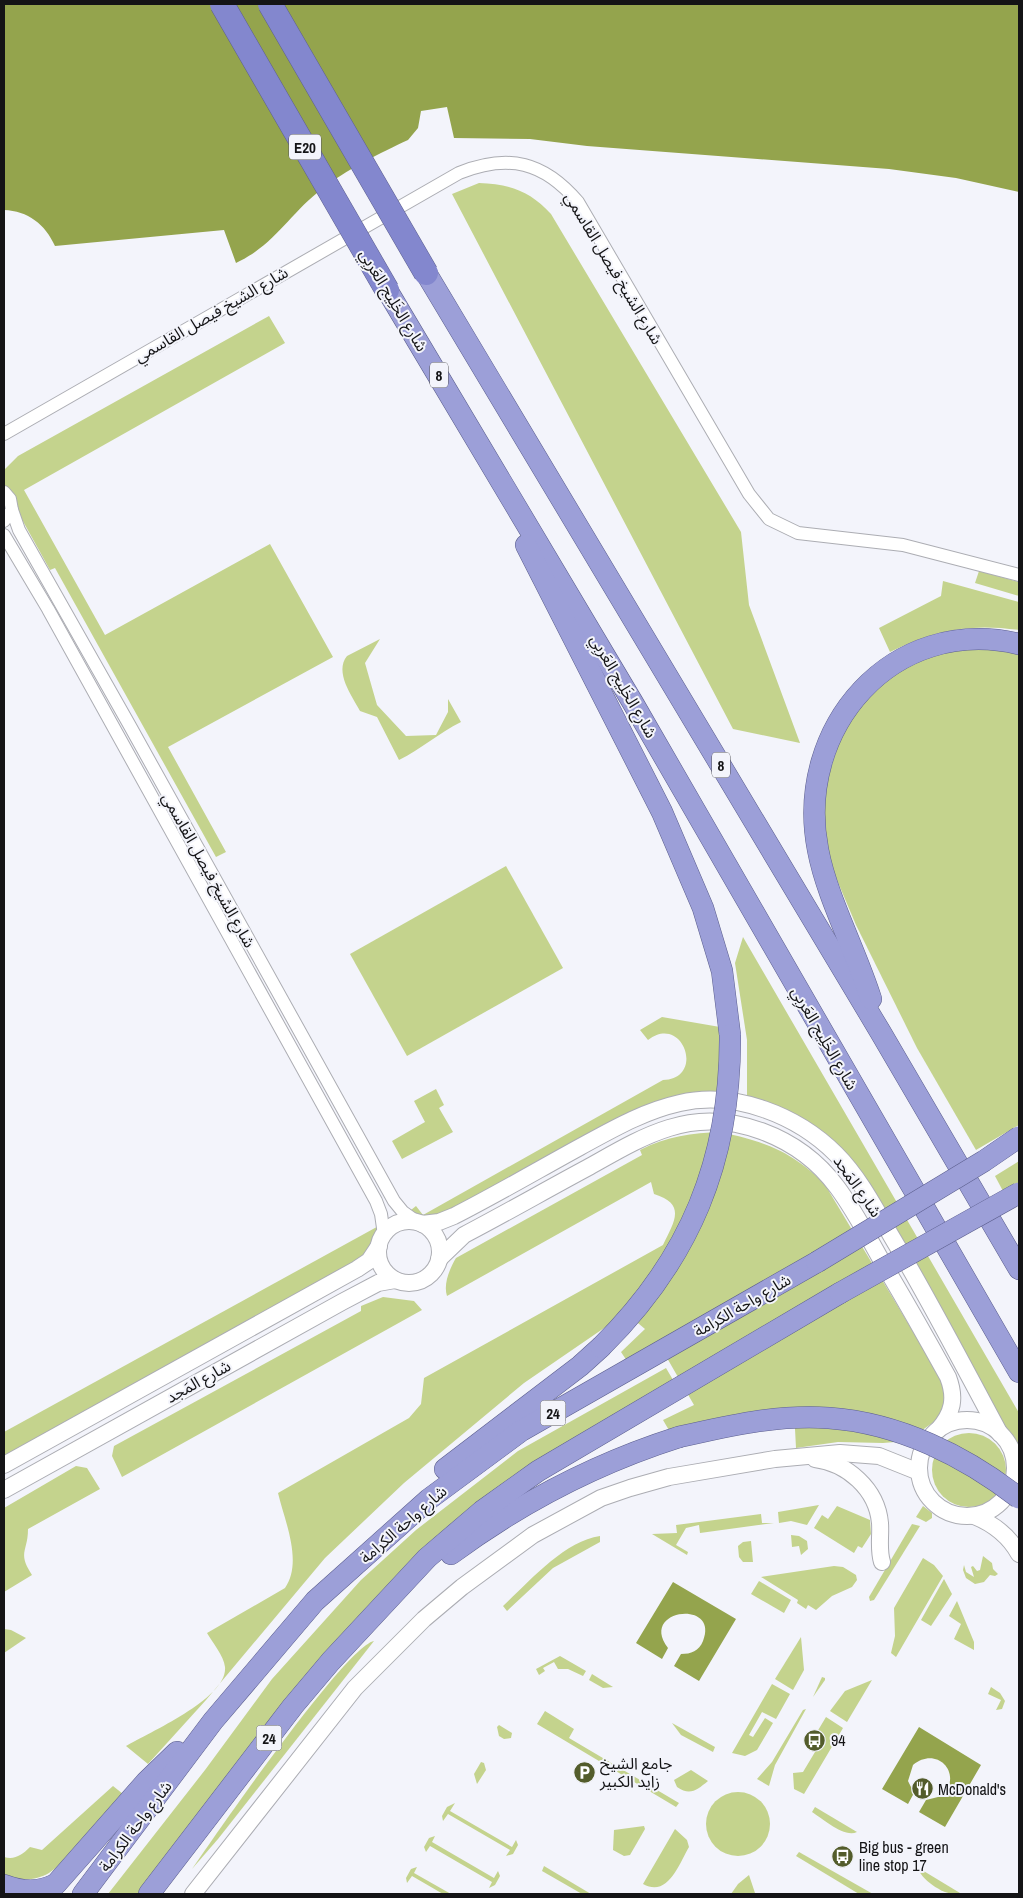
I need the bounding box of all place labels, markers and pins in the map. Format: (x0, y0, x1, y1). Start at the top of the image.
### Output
bus stop icon: 94 (803, 1728, 827, 1752)
place label: 94 (831, 1729, 846, 1751)
place label: جامع الشيخ زايد الكبير (599, 1752, 673, 1792)
parking icon: جامع الشيخ زايد الكبير (572, 1760, 596, 1784)
restaurant icon: McDonald's (910, 1777, 934, 1801)
place label: McDonald's (938, 1778, 1006, 1800)
place label: Big bus - green line stop 17 (859, 1836, 949, 1876)
bus stop icon: Big bus - green line stop 17 (831, 1844, 855, 1868)

